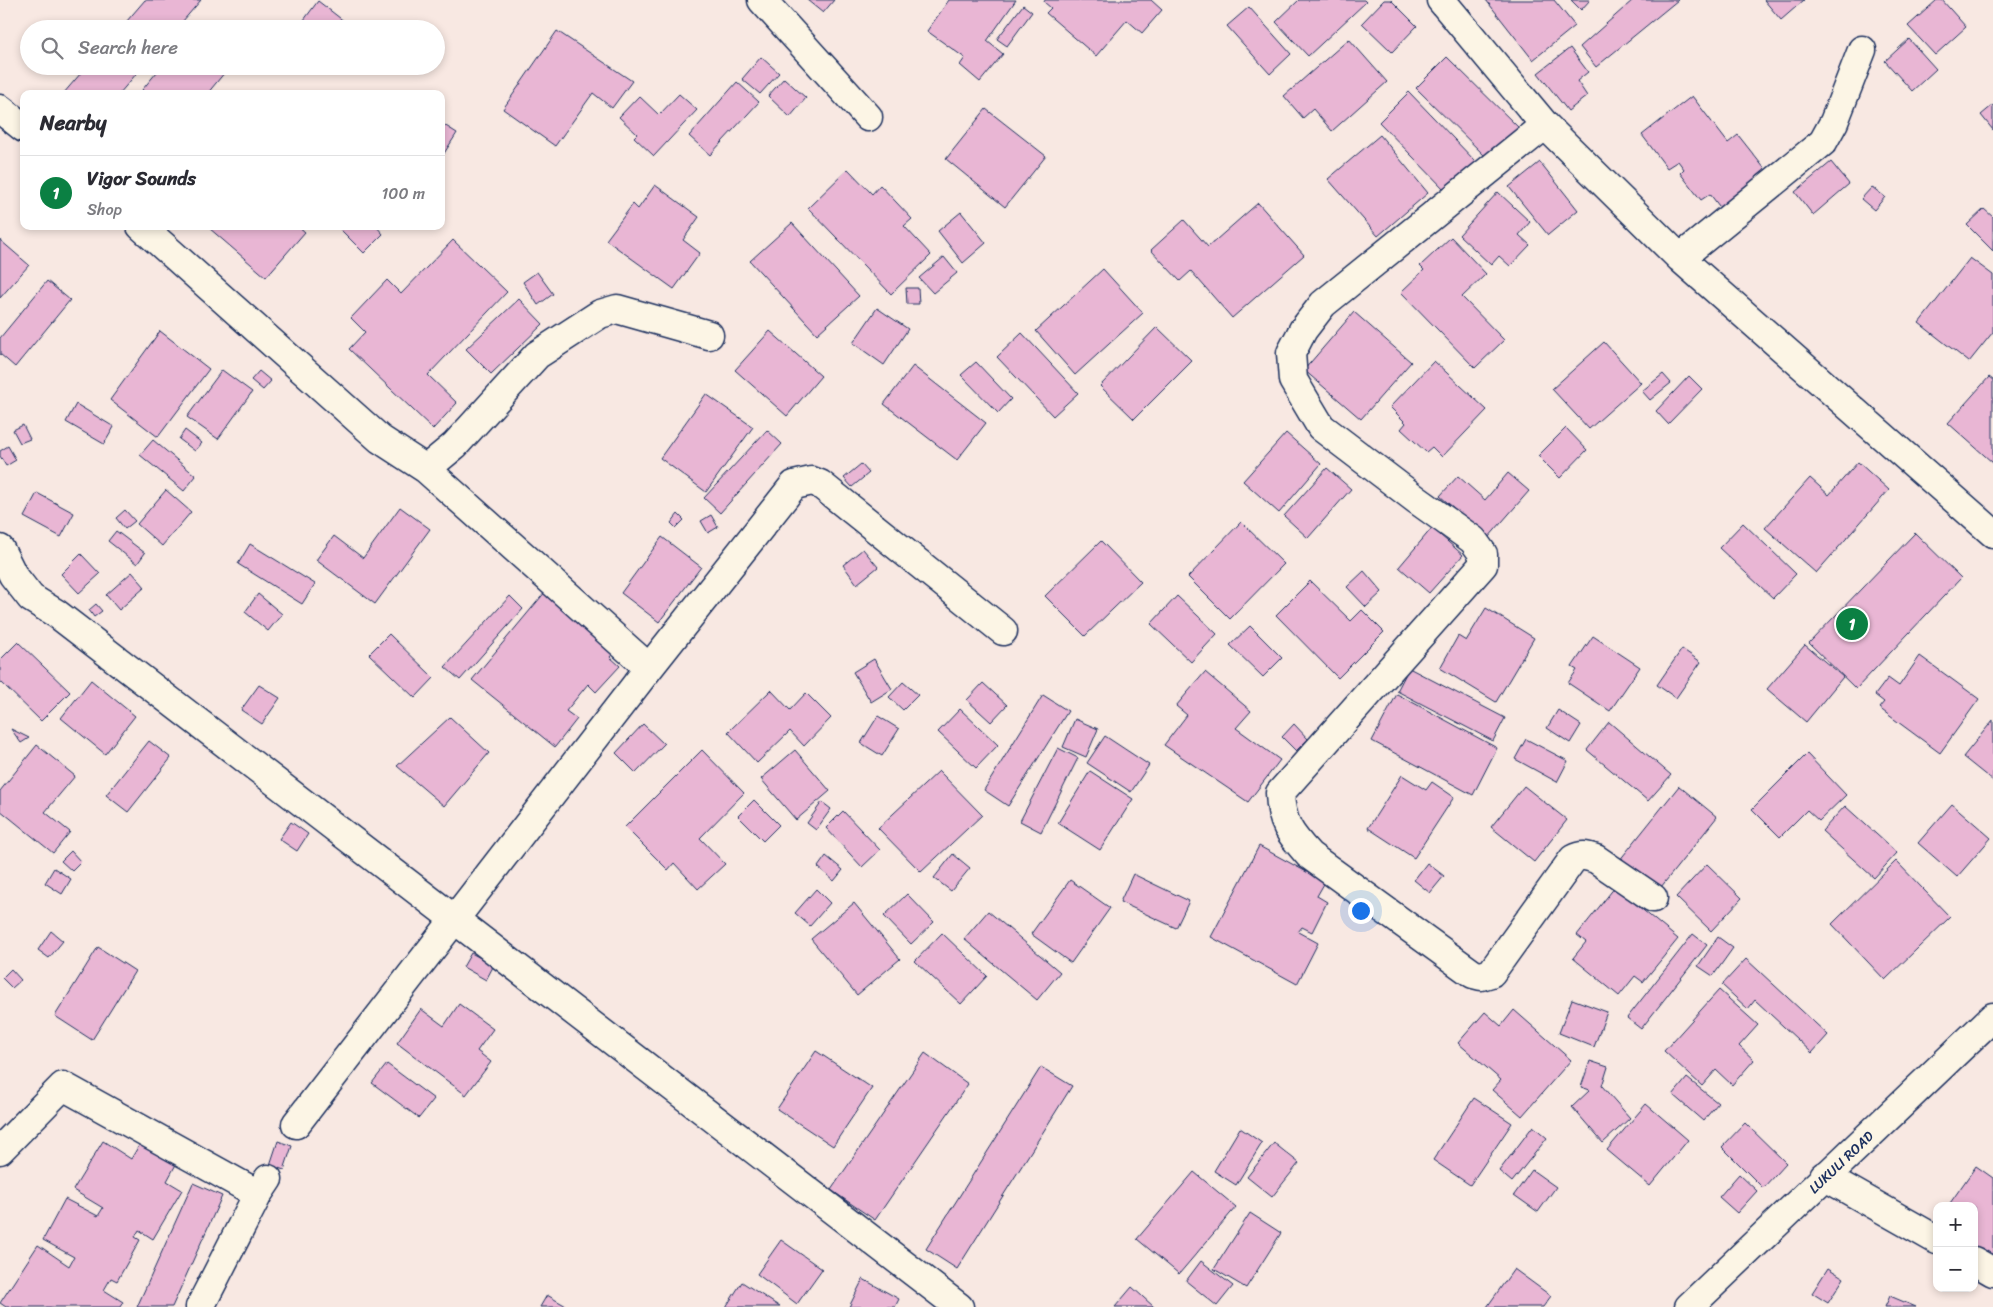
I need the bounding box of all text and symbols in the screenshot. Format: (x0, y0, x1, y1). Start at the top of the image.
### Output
search box (20, 20, 445, 75)
text: Search here (78, 31, 178, 64)
icon: search (38, 34, 66, 62)
text: Nearby (40, 104, 106, 142)
text: Vigor Sounds (87, 162, 196, 195)
text: 1 (53, 179, 59, 208)
text: 100 m (381, 179, 425, 208)
text: Shop (87, 195, 122, 224)
pin: 1 (1836, 605, 1868, 643)
your location (1348, 898, 1374, 924)
street label: LUKULI ROAD (1802, 1124, 1880, 1200)
map controls (1933, 1202, 1978, 1292)
button: + (1933, 1202, 1978, 1247)
button: − (1933, 1247, 1978, 1292)

